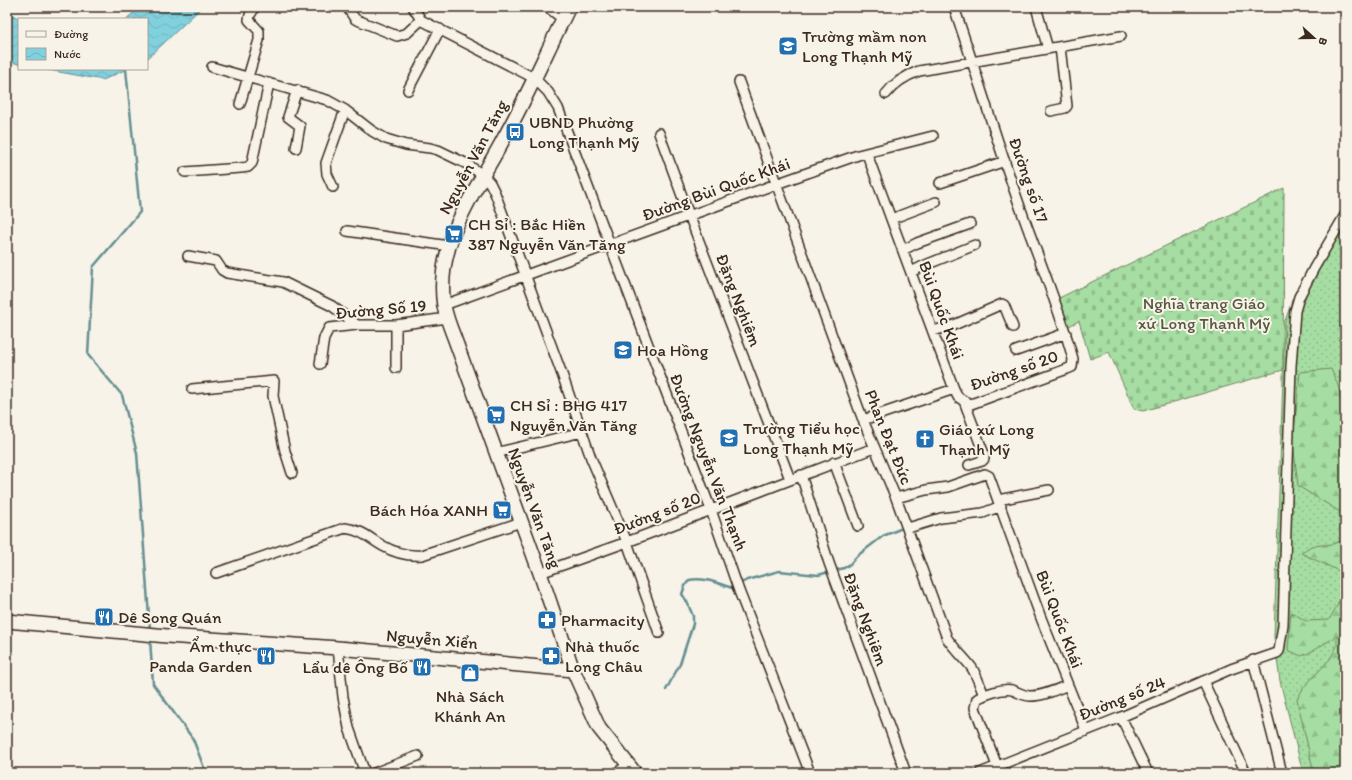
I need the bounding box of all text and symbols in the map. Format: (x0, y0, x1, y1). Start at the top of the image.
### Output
legend (18, 18, 148, 70)
north arrow (1294, 18, 1334, 58)
place label: Trường mầm non Long Thạnh Mỹ (802, 26, 927, 66)
text: Đường (54, 27, 89, 41)
school or university icon: Trường mầm non Long Thạnh Mỹ (777, 35, 799, 57)
text: B (1316, 36, 1330, 47)
text: Nước (54, 47, 81, 61)
street label: Nguyễn Văn Tăng (434, 96, 512, 218)
place label: UBND Phường Long Thạnh Mỹ (529, 112, 639, 152)
bus stop icon: UBND Phường Long Thạnh Mỹ (504, 121, 526, 143)
street label: Đường số 17 (1005, 135, 1053, 226)
street label: Đường Bùi Quốc Khái (639, 153, 793, 225)
place label: CH Sỉ : Bắc Hiền 387 Nguyễn Văn Tăng (468, 214, 626, 254)
supermarket icon: CH Sỉ : Bắc Hiền 387 Nguyễn Văn Tăng (443, 223, 465, 245)
street label: Đặng Nghiêm (712, 251, 766, 350)
street label: Bùi Quốc Khái (915, 258, 969, 362)
park label: Nghĩa trang Giáo xứ Long Thạnh Mỹ (1138, 293, 1270, 333)
street label: Đường Số 19 (335, 295, 427, 323)
school or university icon: Hoa Hồng (612, 339, 634, 361)
place label: Hoa Hồng (637, 340, 709, 360)
street label: Đường số 20 (967, 346, 1061, 394)
street label: Đường Nguyễn Văn Thạnh (666, 371, 752, 554)
street label: Phan Đạt Đức (861, 387, 917, 487)
place label: CH Sỉ : BHG 417 Nguyễn Văn Tăng (510, 395, 637, 435)
supermarket icon: CH Sỉ : BHG 417 Nguyễn Văn Tăng (485, 404, 507, 426)
place label: Trường Tiểu học Long Thạnh Mỹ (743, 418, 860, 458)
place label: Giáo xứ Long Thạnh Mỹ (939, 419, 1035, 459)
school or university icon: Trường Tiểu học Long Thạnh Mỹ (718, 427, 740, 449)
church icon: Giáo xứ Long Thạnh Mỹ (914, 428, 936, 450)
street label: Nguyễn Văn Tăng (504, 445, 566, 571)
street label: Đường số 20 (610, 487, 704, 539)
supermarket icon: Bách Hóa XANH (491, 499, 513, 521)
place label: Bách Hóa XANH (370, 500, 488, 520)
street label: Bùi Quốc Khái (1032, 567, 1088, 671)
street label: Đặng Nghiêm (840, 570, 892, 669)
restaurant icon: Dê Song Quán (93, 606, 115, 628)
place label: Dê Song Quán (118, 607, 222, 627)
pharmacy icon: Pharmacity (536, 609, 558, 631)
place label: Pharmacity (561, 610, 645, 630)
street label: Nguyễn Xiển (385, 625, 479, 653)
place label: Ẩm thực Panda Garden (149, 636, 252, 676)
place label: Nhà thuốc Long Châu (565, 636, 643, 676)
restaurant icon: Ẩm thực Panda Garden (255, 645, 277, 667)
pharmacy icon: Nhà thuốc Long Châu (540, 645, 562, 667)
restaurant icon: Lẩu dê Ông Bố (411, 656, 433, 678)
place label: Lẩu dê Ông Bố (302, 657, 408, 677)
shop icon: Nhà Sách Khánh An (459, 662, 481, 684)
street label: Đường số 24 (1076, 672, 1168, 724)
place label: Nhà Sách Khánh An (434, 686, 506, 726)

